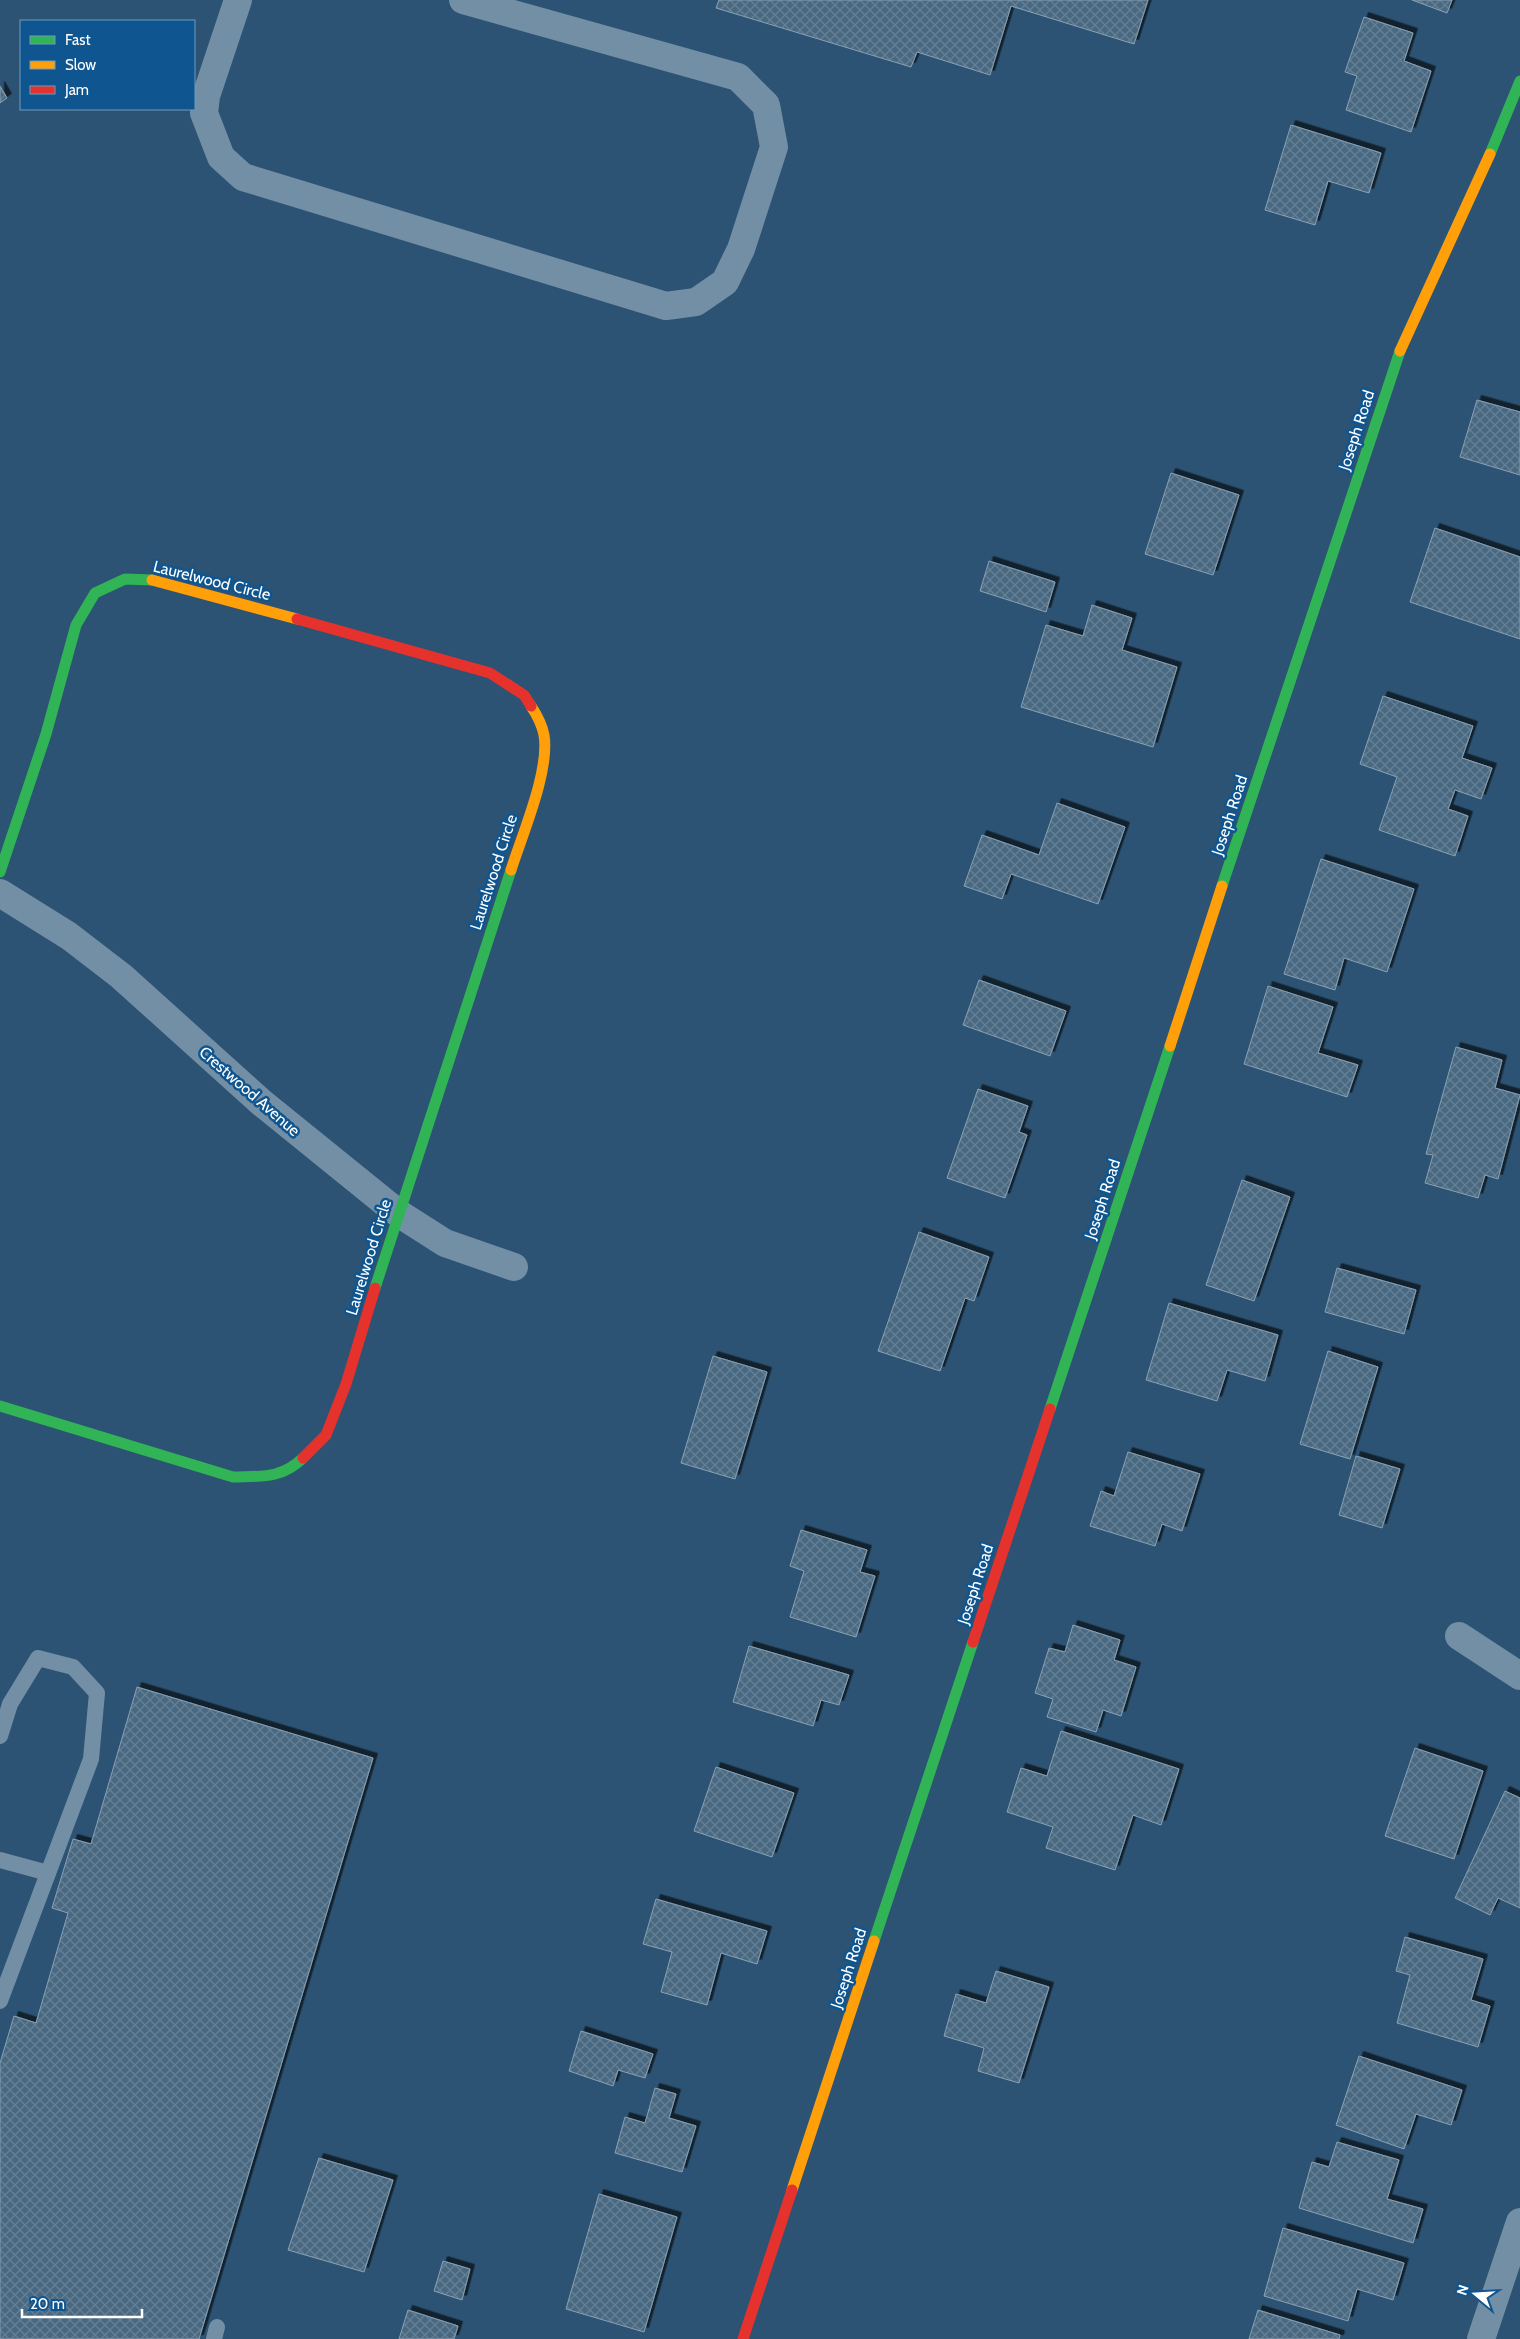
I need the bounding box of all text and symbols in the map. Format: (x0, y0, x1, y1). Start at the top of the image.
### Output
legend (20, 20, 195, 110)
text: Fast (65, 31, 90, 49)
text: Slow (65, 56, 96, 74)
text: Jam (64, 81, 89, 99)
street label: Joseph Road (1334, 388, 1378, 474)
street label: Laurelwood Circle (151, 557, 272, 604)
street label: Joseph Road (1207, 773, 1251, 859)
street label: Laurelwood Circle (466, 812, 521, 932)
street label: Crestwood Avenue (195, 1043, 304, 1140)
street label: Joseph Road (1080, 1157, 1124, 1243)
street label: Laurelwood Circle (342, 1197, 395, 1317)
street label: Joseph Road (953, 1542, 997, 1628)
street label: Joseph Road (826, 1926, 870, 2012)
north arrow (1450, 2269, 1500, 2319)
text: N (1453, 2282, 1473, 2297)
scale bar (22, 2286, 142, 2318)
text: 20 m (30, 2295, 65, 2313)

